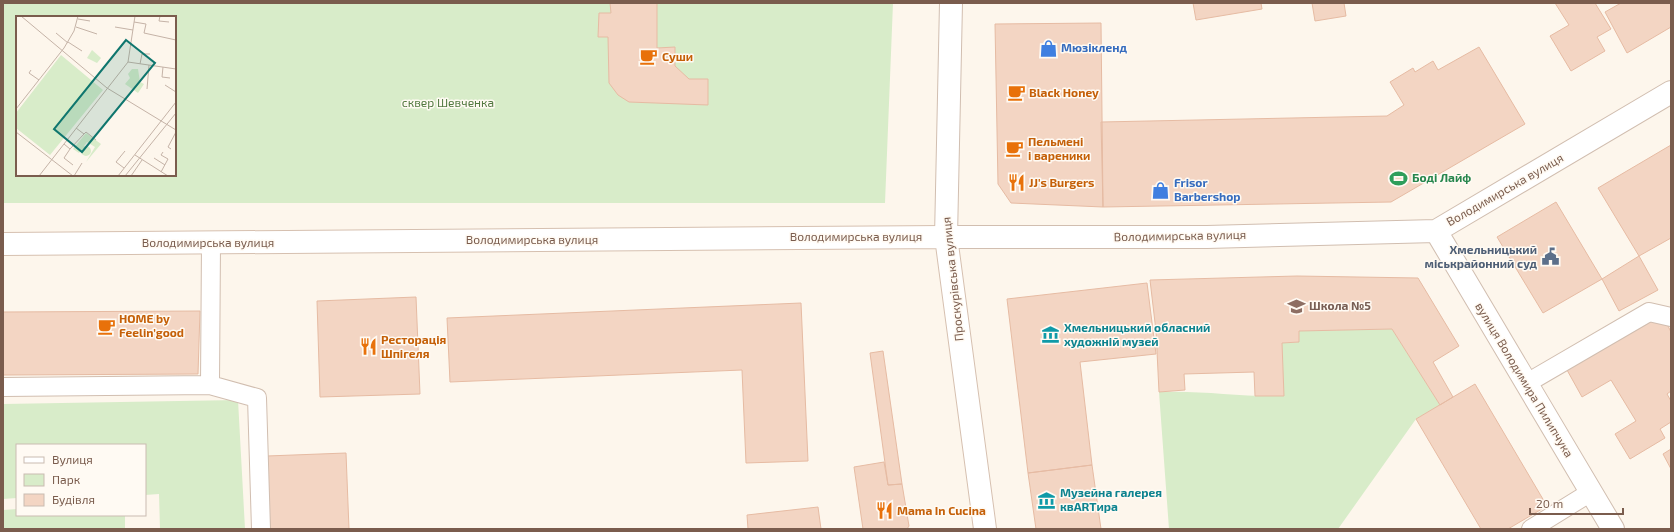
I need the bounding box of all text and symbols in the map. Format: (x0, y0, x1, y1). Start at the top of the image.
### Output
inset map (16, 16, 176, 176)
shop icon: Мюзікленд (1038, 38, 1058, 58)
place label: Мюзікленд (1061, 40, 1128, 54)
cafe icon: Суши (639, 47, 659, 67)
place label: Суши (662, 49, 693, 63)
cafe icon: Black Honey (1006, 83, 1026, 103)
place label: Black Honey (1029, 85, 1099, 100)
park label: сквер Шевченка (402, 95, 494, 109)
place label: Пельмені і вареники (1028, 134, 1090, 162)
cafe icon: Пельмені і вареники (1005, 139, 1025, 159)
street label: Володимирська вулиця (1444, 150, 1566, 229)
sports icon: Боді Лайф (1389, 168, 1409, 188)
place label: Боді Лайф (1412, 170, 1471, 184)
restaurant icon: JJ's Burgers (1006, 173, 1026, 193)
place label: JJ's Burgers (1029, 175, 1094, 189)
place label: Frisor Barbershop (1174, 175, 1241, 203)
shop icon: Frisor Barbershop (1151, 180, 1171, 200)
street label: Проскурівська вулиця (939, 216, 966, 342)
street label: Володимирська вулиця (1114, 227, 1246, 244)
street label: Володимирська вулиця (790, 229, 922, 244)
street label: Володимирська вулиця (466, 232, 598, 247)
street label: Володимирська вулиця (142, 235, 274, 250)
place label: Хмельницький міськрайонний суд (1425, 242, 1537, 270)
public building icon: Хмельницький міськрайонний суд (1540, 247, 1560, 267)
school or university icon: Школа №5 (1286, 296, 1306, 316)
place label: Школа №5 (1309, 298, 1371, 312)
street label: вулиця Володимира Пилипчука (1472, 299, 1577, 460)
place label: HOME by Feelin’good (119, 311, 184, 339)
cafe icon: HOME by Feelin’good (96, 316, 116, 336)
place label: Хмельницький обласний художній музей (1064, 320, 1210, 348)
museum icon: Хмельницький обласний художній музей (1041, 325, 1061, 345)
place label: Ресторація Шпігеля (381, 332, 447, 360)
restaurant icon: Ресторація Шпігеля (358, 337, 378, 357)
legend (16, 444, 146, 516)
text: Вулиця (52, 452, 93, 467)
text: Парк (52, 472, 81, 486)
place label: Музейна галерея квARTира (1060, 485, 1162, 513)
museum icon: Музейна галерея квARTира (1037, 490, 1057, 510)
scale bar (1530, 490, 1623, 516)
text: Будівля (52, 492, 95, 507)
text: 20 m (1536, 496, 1563, 510)
restaurant icon: Mama In Cucina (874, 501, 894, 521)
place label: Mama In Cucina (897, 503, 986, 517)

